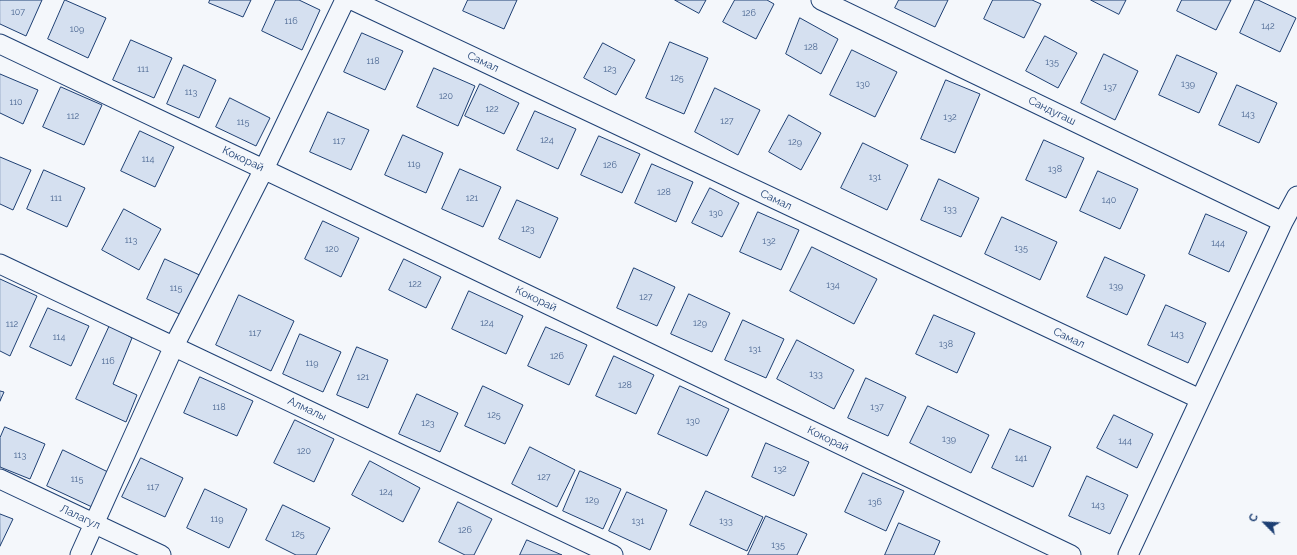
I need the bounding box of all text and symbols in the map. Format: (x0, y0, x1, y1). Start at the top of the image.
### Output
house number: 107 (11, 7, 25, 17)
house number: 126 (742, 8, 756, 18)
house number: 116 (284, 16, 298, 26)
house number: 142 (1261, 21, 1275, 31)
house number: 109 (70, 24, 84, 34)
house number: 128 (804, 42, 818, 52)
street label: Самал (465, 49, 501, 75)
house number: 118 (366, 56, 380, 66)
house number: 135 (1045, 57, 1059, 67)
house number: 111 (137, 64, 149, 74)
house number: 123 (603, 64, 617, 74)
house number: 125 (670, 73, 684, 83)
house number: 130 (856, 79, 870, 89)
house number: 139 (1181, 79, 1195, 89)
house number: 137 (1103, 82, 1117, 92)
house number: 113 (185, 87, 197, 97)
house number: 120 (439, 91, 453, 101)
street label: Сандугаш (1026, 94, 1078, 128)
house number: 110 (9, 97, 23, 107)
house number: 122 (485, 104, 499, 114)
house number: 143 (1241, 109, 1255, 119)
house number: 112 (67, 111, 79, 121)
house number: 132 (943, 112, 957, 122)
house number: 127 (720, 116, 734, 126)
house number: 115 (237, 117, 249, 127)
house number: 124 (540, 135, 554, 145)
house number: 117 (333, 136, 345, 146)
house number: 129 (788, 137, 802, 147)
street label: Кокорай (220, 144, 266, 174)
house number: 114 (142, 154, 154, 164)
house number: 119 (408, 159, 420, 169)
house number: 126 (603, 160, 617, 170)
house number: 138 (1048, 164, 1062, 174)
house number: 131 (869, 172, 881, 182)
house number: 128 (657, 187, 671, 197)
street label: Самал (758, 187, 794, 213)
house number: 111 (50, 193, 62, 203)
house number: 121 (466, 193, 478, 203)
house number: 140 (1102, 195, 1116, 205)
house number: 133 (943, 204, 957, 214)
house number: 130 (709, 208, 723, 218)
house number: 123 (521, 224, 535, 234)
house number: 113 (125, 235, 137, 245)
house number: 132 (762, 236, 776, 246)
house number: 144 (1211, 238, 1225, 248)
house number: 135 (1014, 243, 1028, 253)
house number: 120 (325, 244, 339, 254)
house number: 122 (408, 279, 422, 289)
house number: 134 (826, 280, 840, 290)
house number: 139 (1109, 281, 1123, 291)
house number: 115 (170, 283, 182, 293)
street label: Кокорай (513, 283, 559, 315)
house number: 127 (639, 292, 653, 302)
house number: 124 (480, 318, 494, 328)
house number: 129 (693, 318, 707, 328)
house number: 112 (6, 319, 18, 329)
street label: Самал (1051, 325, 1087, 351)
house number: 117 (249, 328, 261, 338)
house number: 143 (1170, 329, 1184, 339)
house number: 114 (53, 332, 65, 342)
house number: 138 (939, 339, 953, 349)
house number: 131 (749, 344, 761, 354)
house number: 126 (550, 351, 564, 361)
house number: 116 (101, 356, 115, 366)
house number: 119 (306, 358, 318, 368)
house number: 133 (809, 369, 823, 379)
house number: 121 (357, 372, 369, 382)
house number: 128 (618, 380, 632, 390)
street label: Алмалы (286, 394, 328, 424)
house number: 118 (212, 402, 226, 412)
house number: 137 (870, 402, 884, 412)
house number: 125 (487, 410, 501, 420)
house number: 130 (686, 416, 700, 426)
house number: 123 (421, 418, 435, 428)
street label: Кокорай (805, 423, 851, 455)
house number: 139 (942, 434, 956, 444)
house number: 144 (1118, 436, 1132, 446)
house number: 120 (297, 446, 311, 456)
house number: 113 (14, 450, 26, 460)
house number: 141 (1015, 453, 1027, 463)
house number: 132 (773, 464, 787, 474)
house number: 127 (537, 472, 551, 482)
house number: 115 (71, 474, 83, 484)
house number: 117 (147, 482, 159, 492)
house number: 124 (379, 487, 393, 497)
house number: 129 (585, 495, 599, 505)
house number: 136 (868, 497, 882, 507)
house number: 143 (1091, 500, 1105, 510)
street label: Лалагул (58, 502, 102, 532)
north arrow (1245, 503, 1285, 543)
text: С (1246, 512, 1261, 524)
house number: 119 (211, 514, 223, 524)
house number: 131 (632, 516, 644, 526)
house number: 133 (719, 516, 733, 526)
house number: 126 (458, 525, 472, 535)
house number: 125 (291, 529, 305, 539)
house number: 135 (771, 540, 785, 550)

